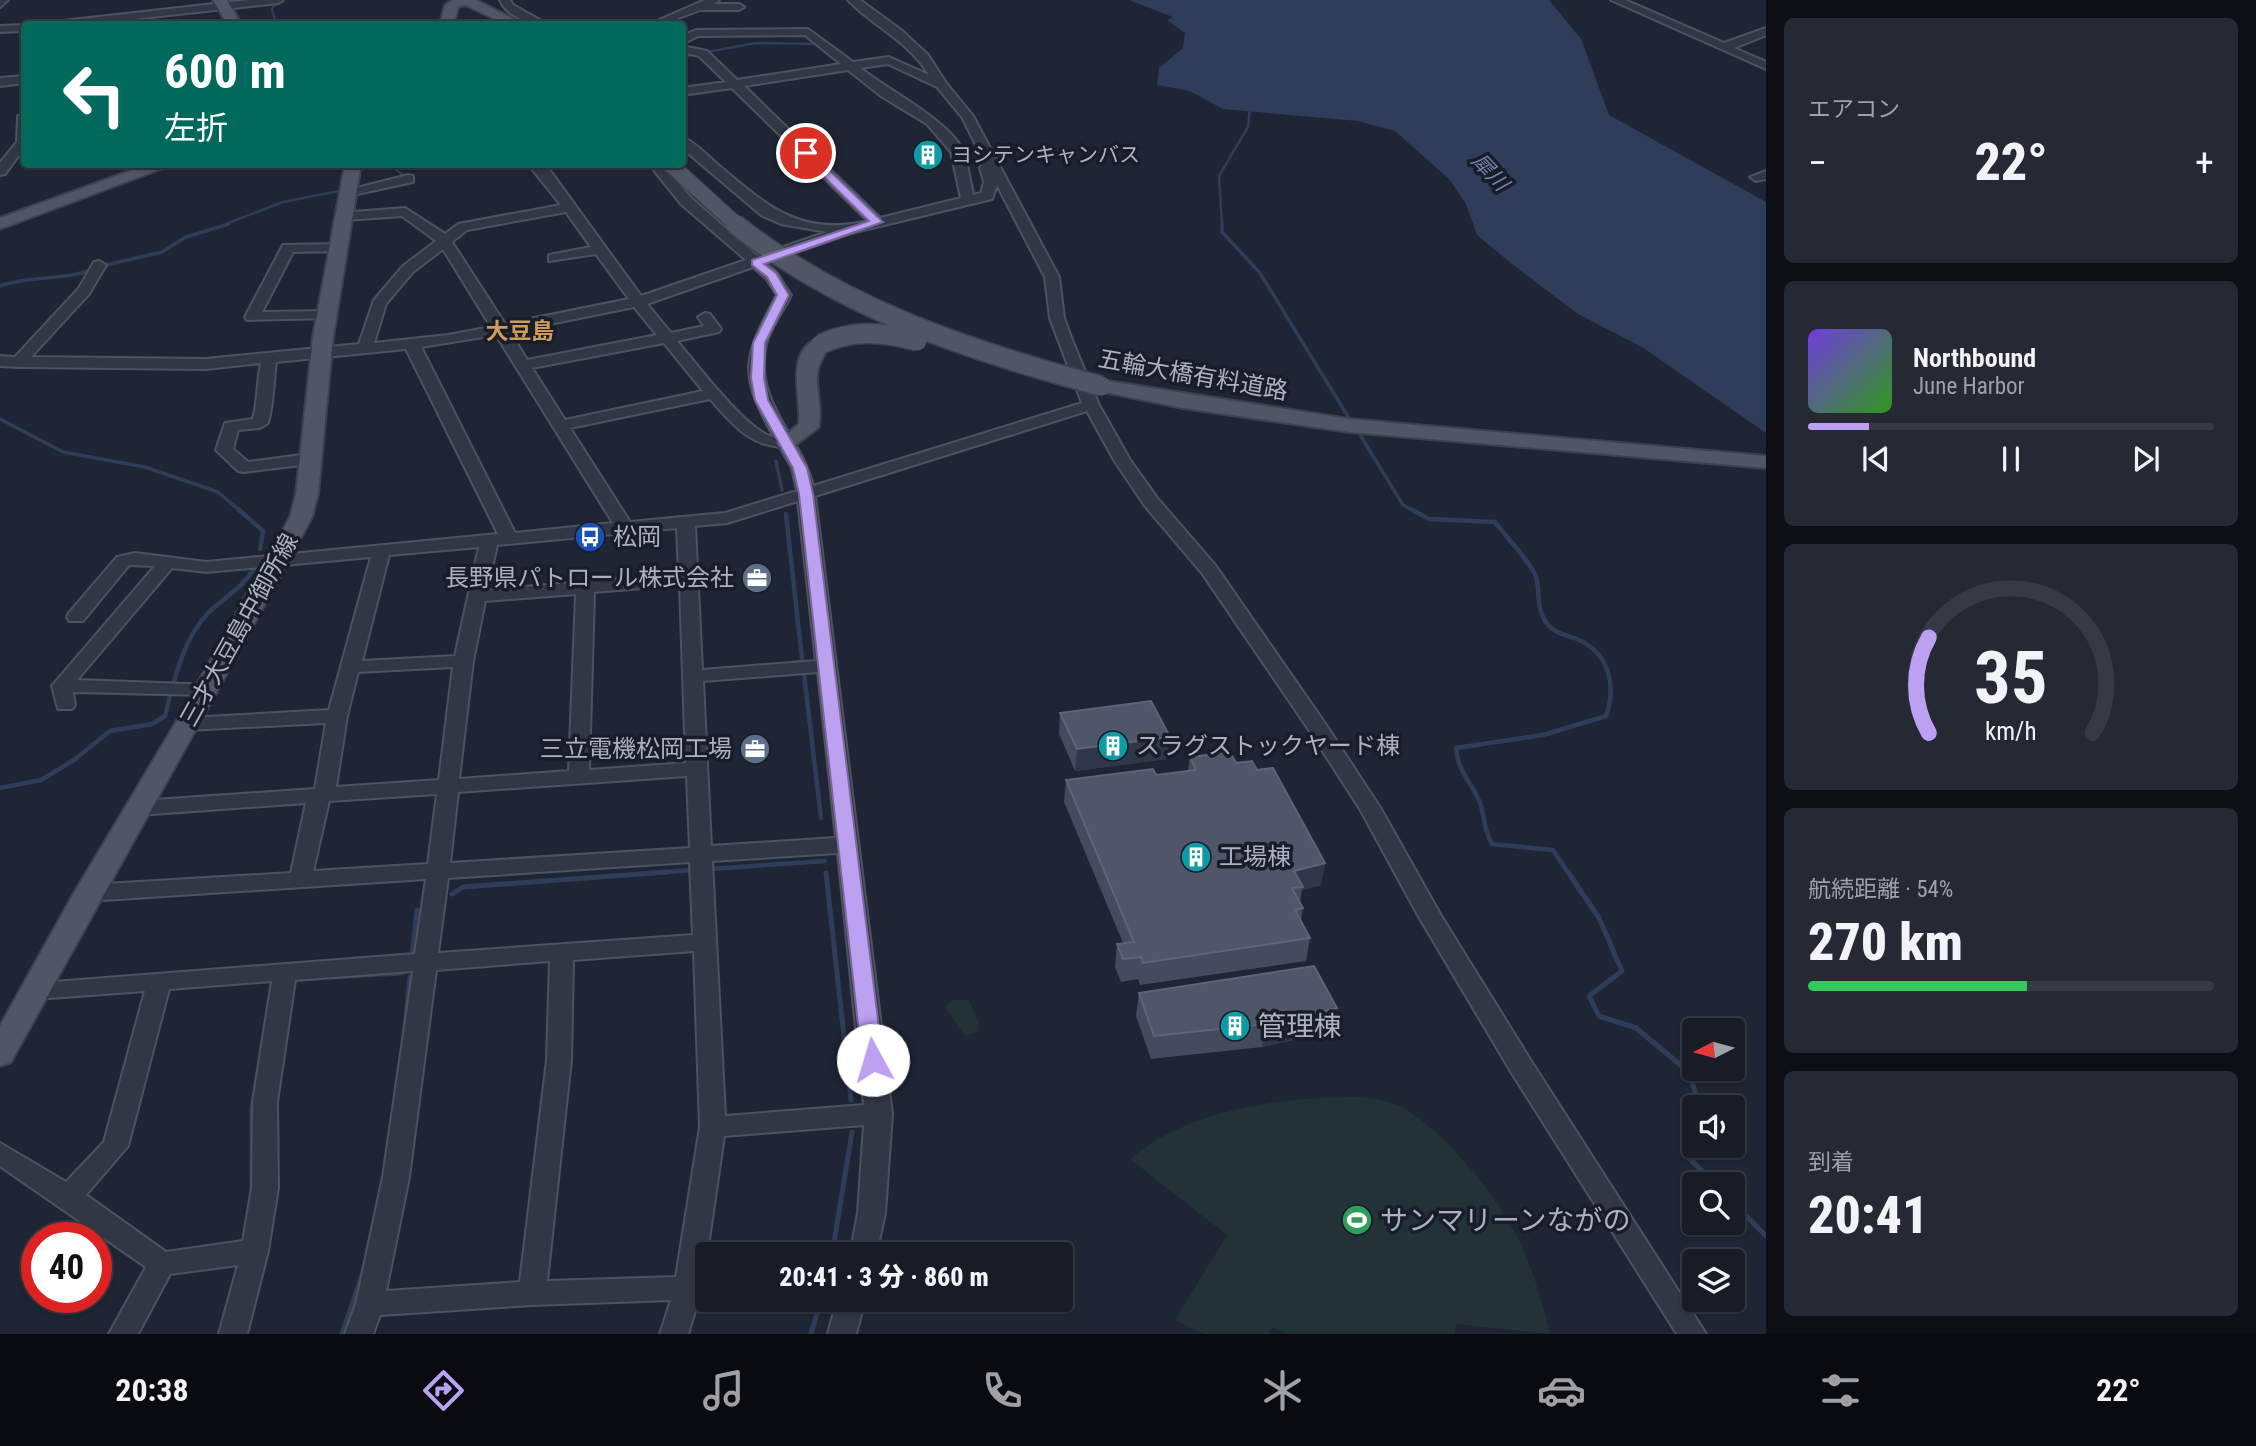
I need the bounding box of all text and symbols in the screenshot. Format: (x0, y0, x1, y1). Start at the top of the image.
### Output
text: 600 m (164, 43, 286, 100)
icon: left (49, 49, 140, 140)
text: エアコン (1808, 96, 1900, 123)
text: 左折 (164, 109, 228, 147)
pin (776, 123, 836, 183)
text: 22° (1974, 132, 2048, 193)
icon: arrive (787, 134, 825, 172)
building icon: ヨシテンキャンバス (911, 138, 945, 172)
text: − (1808, 141, 1827, 185)
text: + (2195, 141, 2214, 185)
place label: ヨシテンキャンバス (951, 143, 1140, 167)
water label: 犀川 (1467, 148, 1514, 197)
district label: 大豆島 (486, 318, 555, 345)
text: Northbound (1913, 343, 2036, 373)
street label: 五輪大橋有料道路 (1096, 345, 1290, 405)
text: June Harbor (1913, 373, 2025, 400)
icon: previous (1857, 440, 1895, 478)
icon: pause (1992, 440, 2030, 478)
icon: next (2127, 440, 2165, 478)
bus stop icon: 松岡 (573, 520, 607, 554)
place label: 松岡 (613, 523, 661, 551)
street label: 三才大豆島中御所線 (174, 529, 304, 731)
office icon: 長野県パトロール株式会社 (740, 561, 774, 595)
place label: 長野県パトロール株式会社 (445, 564, 734, 592)
text: 35 (1974, 635, 2048, 721)
text: km/h (1985, 717, 2037, 746)
building icon: スラグストックヤード棟 (1096, 729, 1130, 763)
office icon: 三立電機松岡工場 (738, 732, 772, 766)
place label: スラグストックヤード棟 (1136, 732, 1400, 760)
place label: 三立電機松岡工場 (540, 735, 732, 763)
building icon: 工場棟 (1179, 840, 1213, 874)
place label: 工場棟 (1219, 843, 1291, 871)
text: 航続距離 · 54% (1808, 876, 1953, 903)
text: 270 km (1808, 912, 1963, 973)
building icon: 管理棟 (1218, 1009, 1252, 1043)
place label: 管理棟 (1258, 1010, 1342, 1043)
north arrow (1682, 1018, 1745, 1082)
map controls (1682, 1018, 1745, 1312)
position arrow (836, 1023, 910, 1097)
button: sound (1682, 1095, 1745, 1158)
text: 到着 (1808, 1149, 1854, 1176)
button: search (1682, 1172, 1745, 1235)
text: 20:41 (1808, 1185, 1928, 1246)
sports icon: サンマリーンながの (1340, 1203, 1374, 1237)
place label: サンマリーンながの (1380, 1204, 1631, 1237)
speed limit sign: 40 (21, 1222, 112, 1313)
button: layers (1682, 1249, 1745, 1312)
text: 20:41 · 3 分 · 860 m (779, 1262, 989, 1292)
icon: directions (419, 1366, 468, 1415)
icon: music (699, 1366, 748, 1415)
icon: phone (978, 1366, 1027, 1415)
icon: climate (1258, 1366, 1307, 1415)
icon: car (1537, 1366, 1586, 1415)
icon: filters (1816, 1366, 1865, 1415)
text: 20:38 (115, 1371, 189, 1409)
text: 22° (2096, 1371, 2141, 1409)

